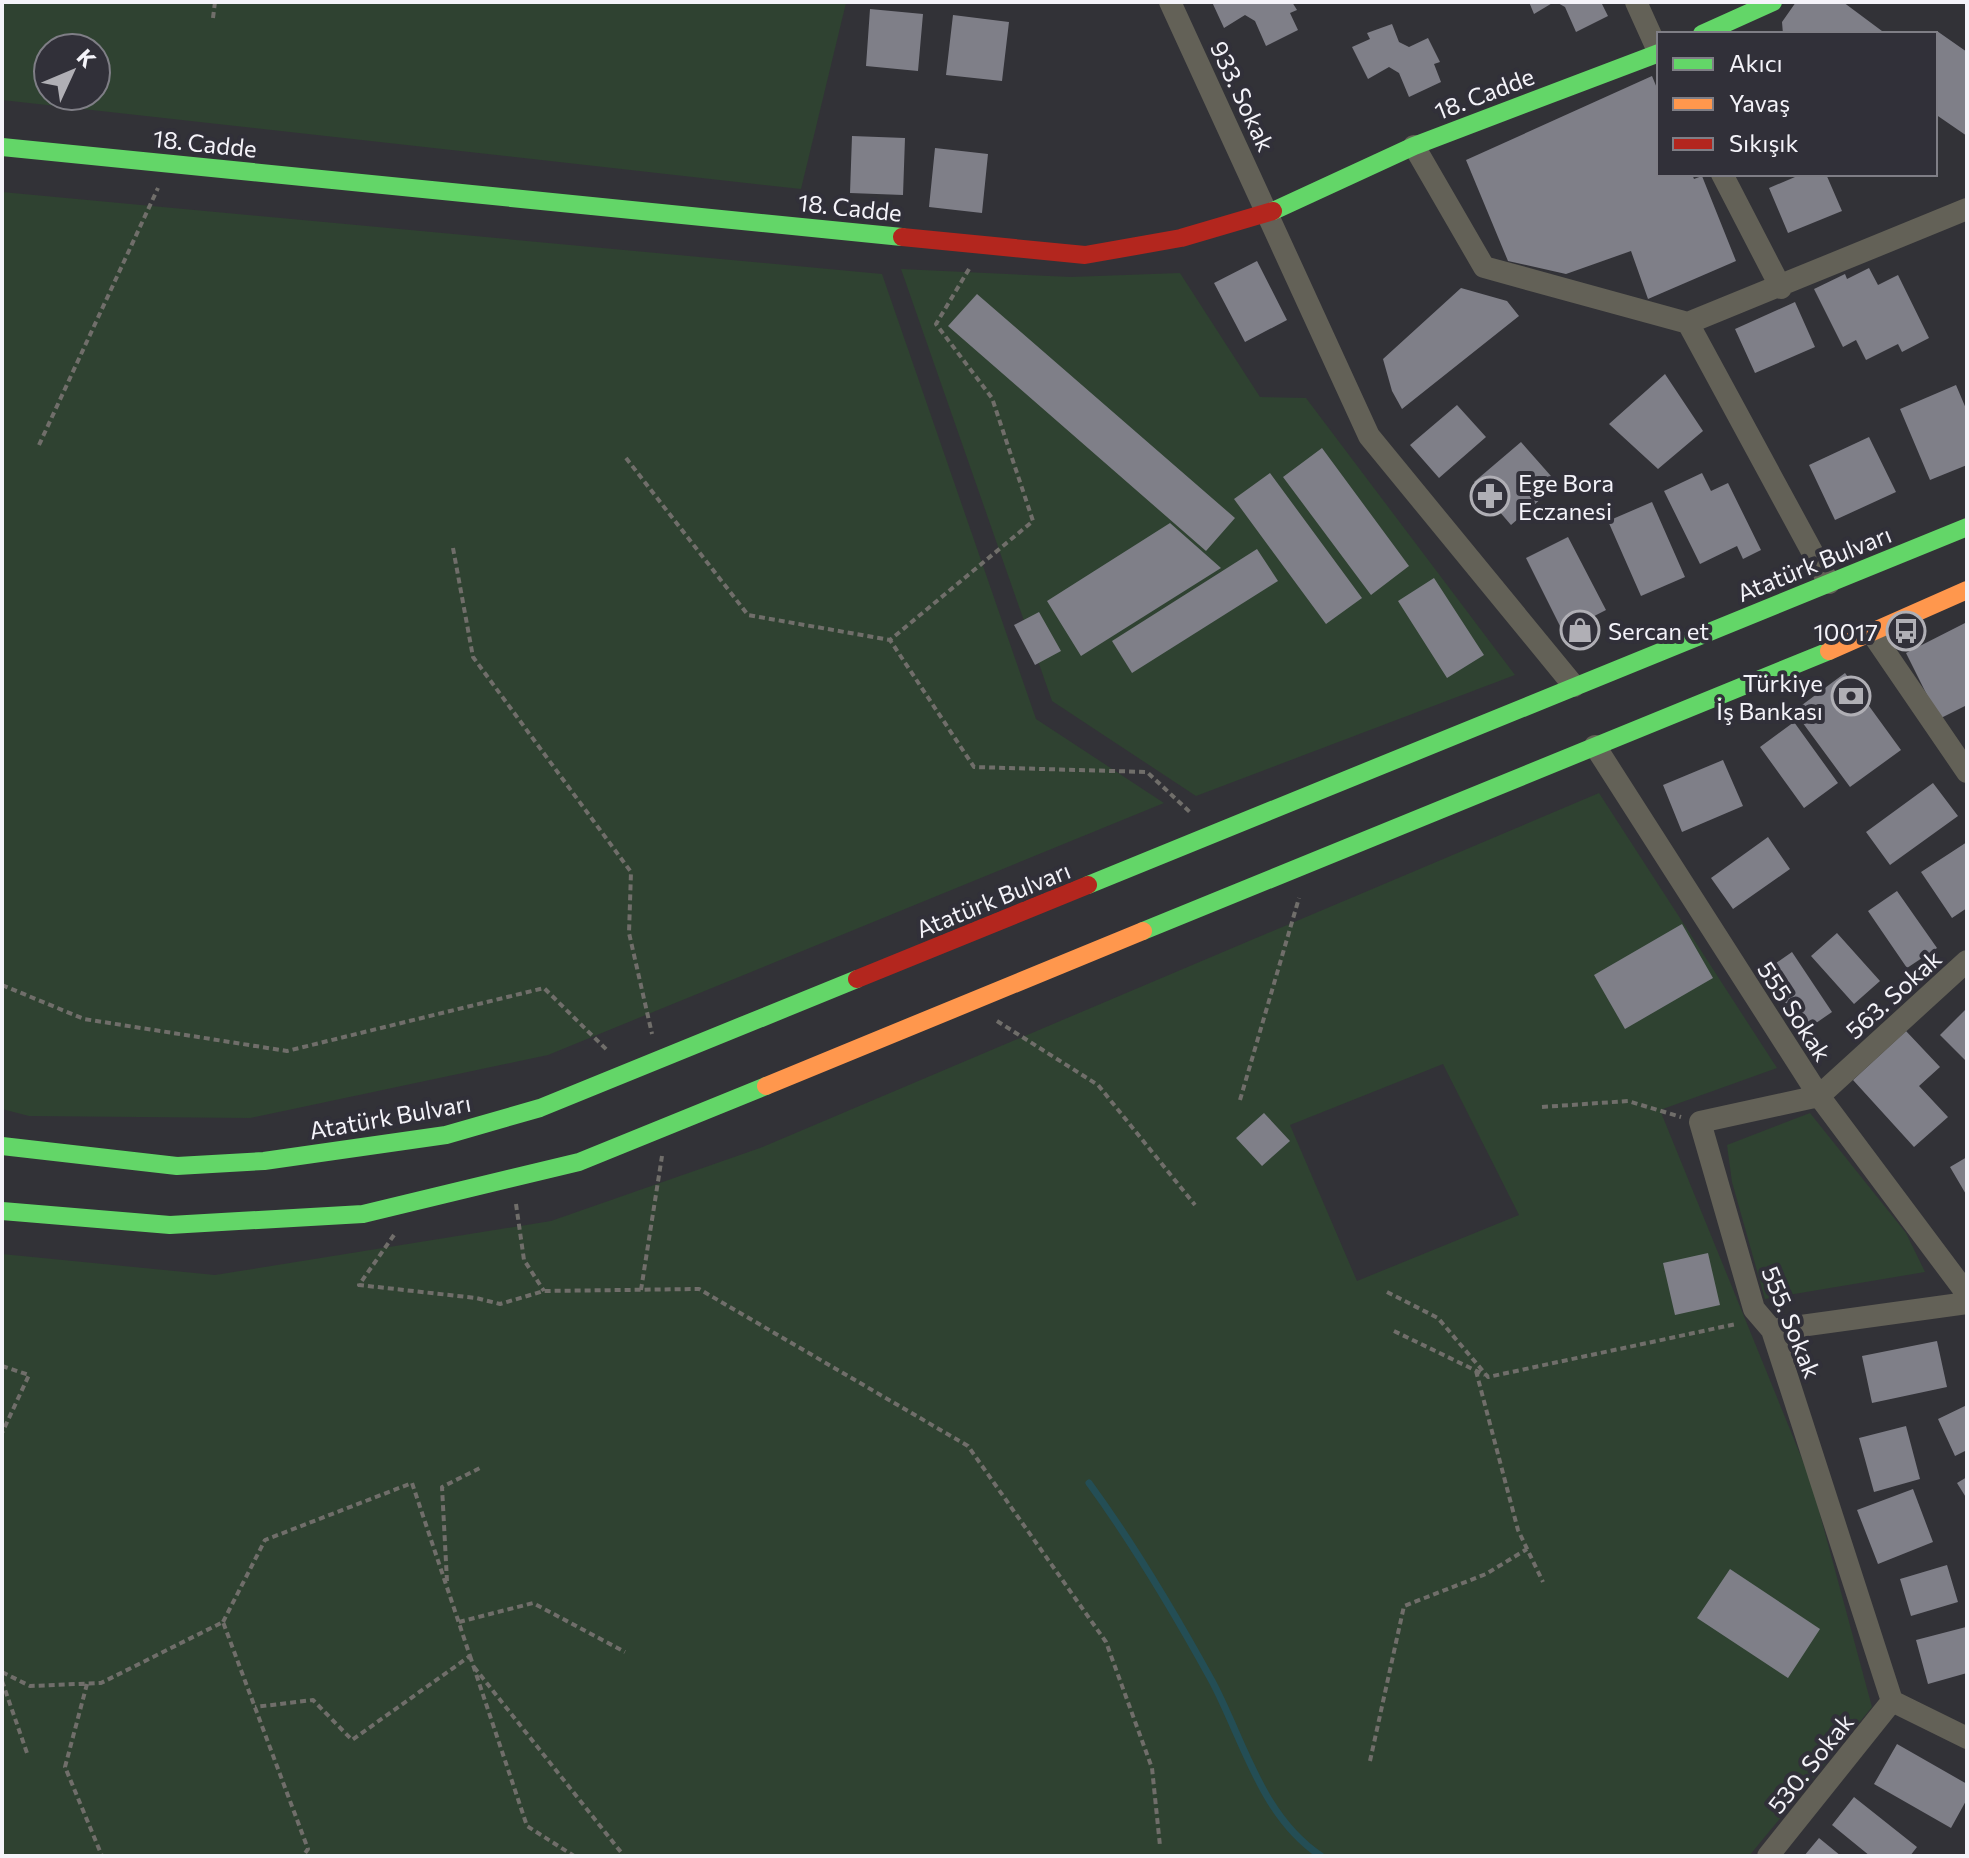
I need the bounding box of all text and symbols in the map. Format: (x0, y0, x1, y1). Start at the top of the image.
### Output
north arrow (32, 32, 112, 112)
legend (1657, 32, 1937, 176)
street label: 933. Sokak (1205, 36, 1281, 156)
text: K (72, 43, 102, 73)
text: Akıcı (1729, 48, 1783, 77)
street label: 18. Cadde (1430, 61, 1538, 125)
text: Yavaş (1729, 88, 1790, 117)
street label: 18. Cadde (152, 123, 258, 163)
text: Sıkışık (1729, 128, 1799, 157)
street label: 18. Cadde (797, 187, 903, 227)
place label: Ege Bora Eczanesi (1518, 468, 1614, 525)
pharmacy icon: Ege Bora Eczanesi (1469, 475, 1511, 517)
street label: Atatürk Bulvarı (1733, 519, 1895, 607)
shop icon: Sercan et (1559, 609, 1601, 651)
bus stop icon: 10017 (1885, 610, 1927, 652)
place label: Sercan et (1608, 616, 1709, 645)
place label: 10017 (1813, 617, 1878, 646)
place label: Türkiye İş Bankası (1716, 668, 1823, 725)
bank icon: Türkiye İş Bankası (1830, 675, 1872, 717)
street label: Atatürk Bulvarı (912, 855, 1074, 943)
street label: 563. Sokak (1839, 943, 1947, 1045)
street label: 555 Sokak (1752, 956, 1838, 1066)
street label: Atatürk Bulvarı (307, 1087, 473, 1145)
street label: 555. Sokak (1756, 1262, 1828, 1382)
street label: 530. Sokak (1761, 1707, 1859, 1819)

